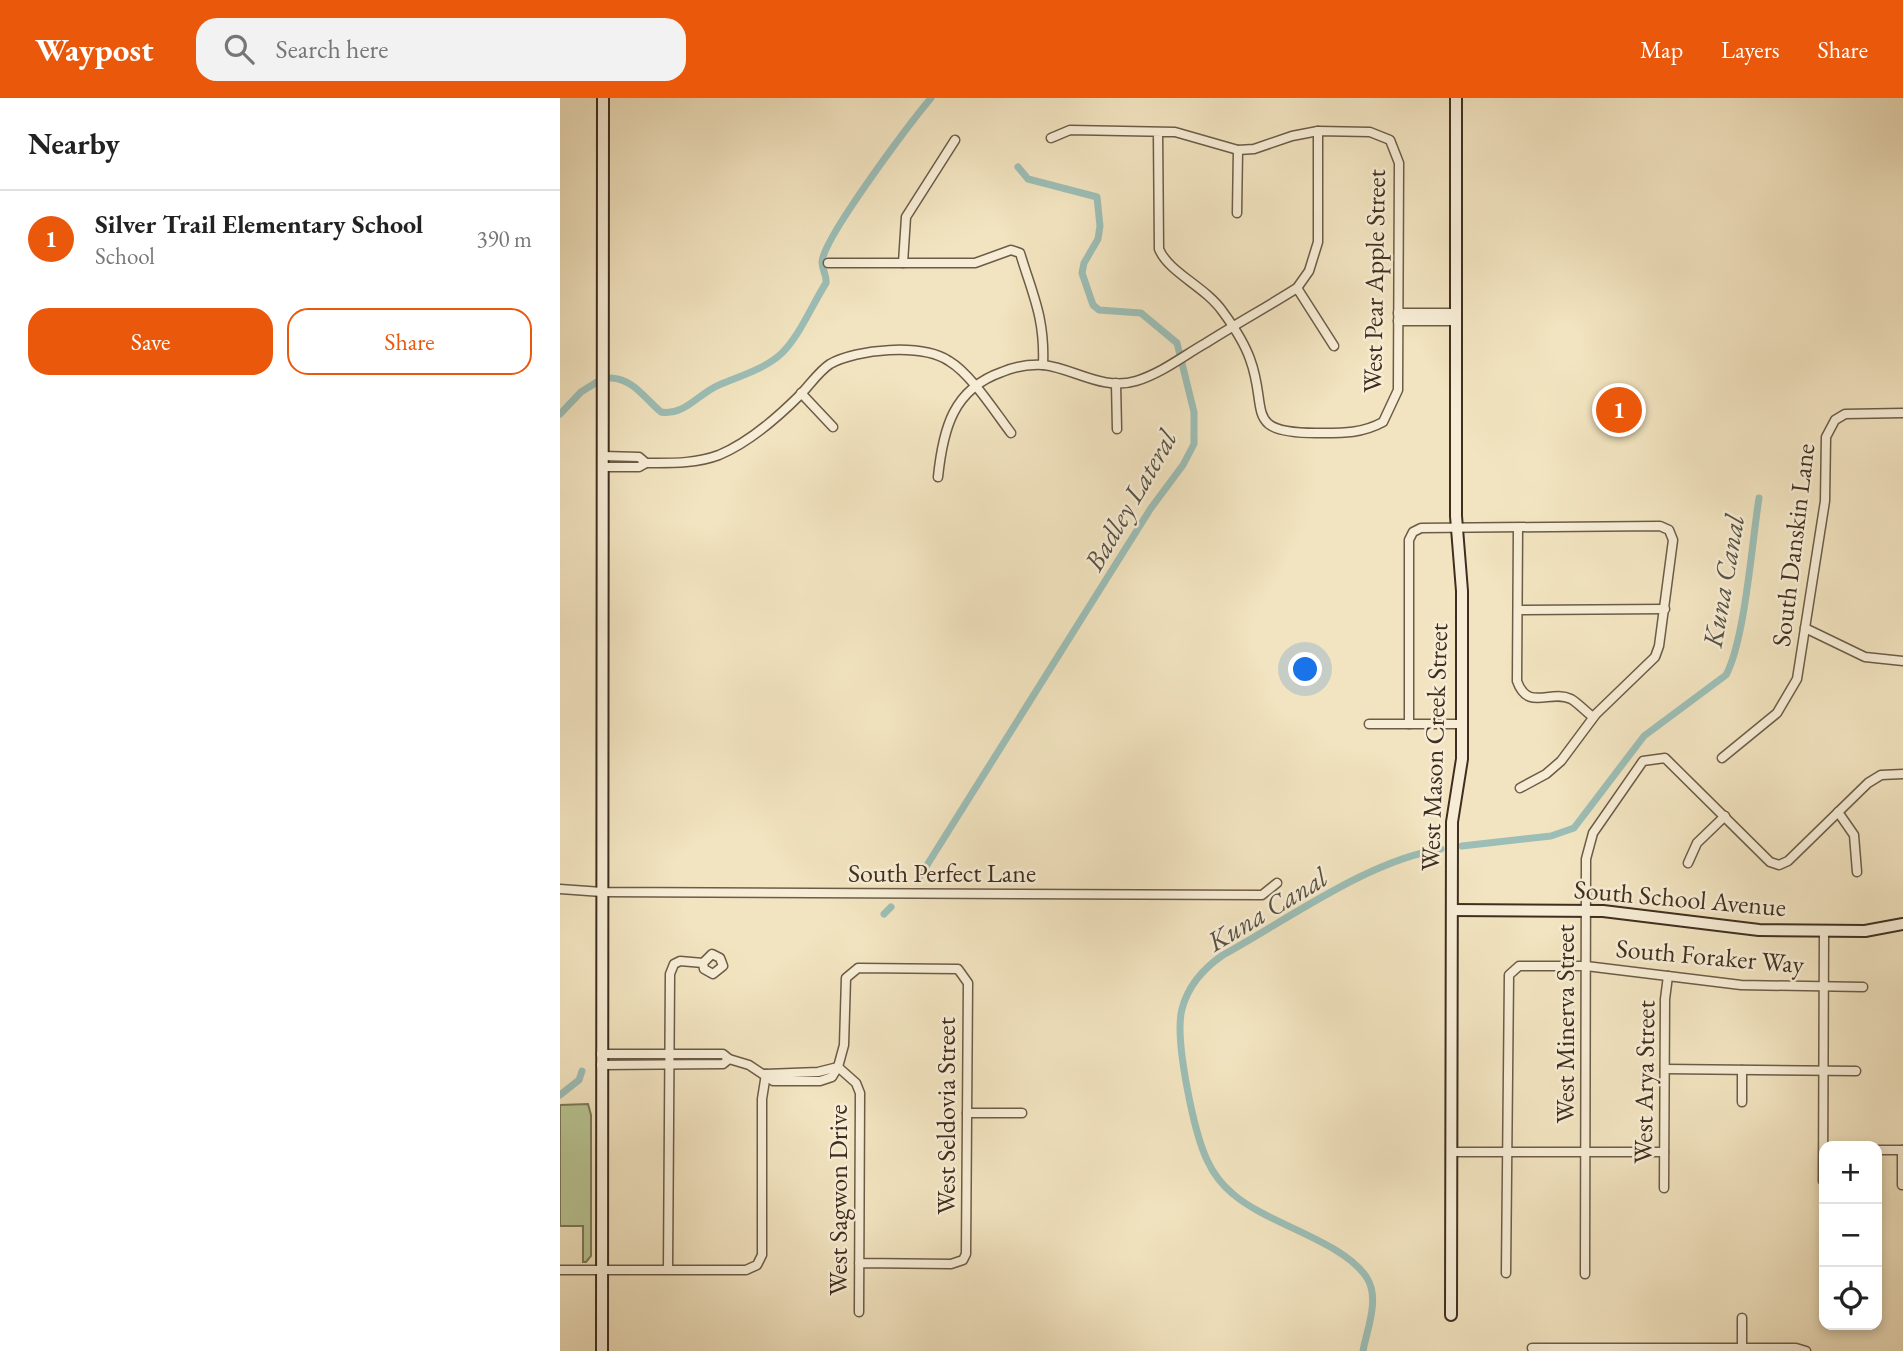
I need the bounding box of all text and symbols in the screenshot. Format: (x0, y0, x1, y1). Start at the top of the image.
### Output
search box (196, 18, 686, 81)
text: Waypost (35, 28, 154, 71)
icon: search (220, 30, 258, 68)
text: Search here (276, 32, 388, 66)
text: Map (1640, 34, 1683, 65)
text: Layers (1721, 34, 1780, 65)
text: Share (1818, 34, 1868, 65)
text: Nearby (28, 124, 120, 163)
street label: West Pear Apple Street (1355, 169, 1393, 393)
text: Silver Trail Elementary School (95, 207, 423, 241)
text: 1 (45, 224, 57, 254)
text: 390 m (476, 224, 532, 254)
text: School (95, 241, 155, 271)
button: Save (28, 308, 273, 375)
button: Share (287, 308, 532, 375)
pin: 1 (1596, 384, 1642, 436)
water label: Badley Lateral (1075, 422, 1185, 578)
street label: South Danskin Lane (1764, 441, 1822, 649)
water label: Kuna Canal (1693, 511, 1753, 651)
street label: West Mason Creek Street (1413, 622, 1455, 872)
your location (1288, 652, 1322, 686)
street label: South Perfect Lane (848, 856, 1036, 890)
water label: Kuna Canal (1199, 858, 1335, 960)
street label: South School Avenue (1572, 872, 1788, 924)
street label: West Minerva Street (1548, 924, 1582, 1124)
street label: South Foraker Way (1614, 931, 1806, 981)
street label: West Arya Street (1626, 1000, 1662, 1164)
street label: West Seldovia Street (929, 1017, 963, 1215)
street label: West Sagwon Drive (821, 1104, 855, 1296)
map controls (1819, 1141, 1882, 1330)
button: + (1819, 1141, 1882, 1204)
button: − (1819, 1204, 1882, 1267)
button: locate (1819, 1267, 1882, 1330)

